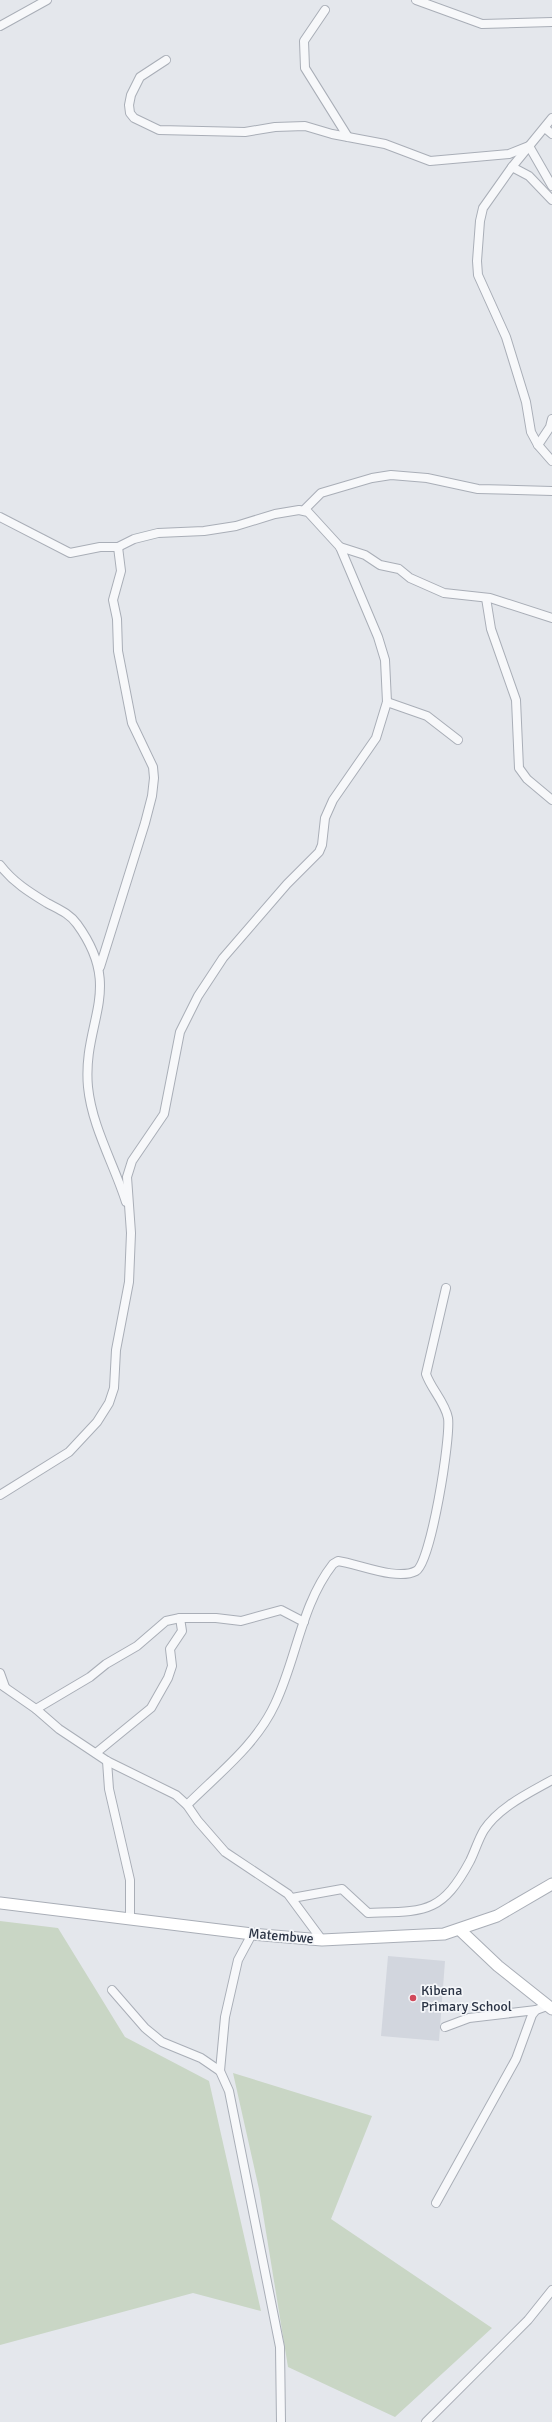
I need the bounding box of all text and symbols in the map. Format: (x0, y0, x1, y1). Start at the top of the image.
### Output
street label: Matembwe (248, 1925, 314, 1947)
place label: Kibena Primary School (421, 1982, 512, 2015)
marker: Kibena Primary School (408, 1993, 418, 2003)

